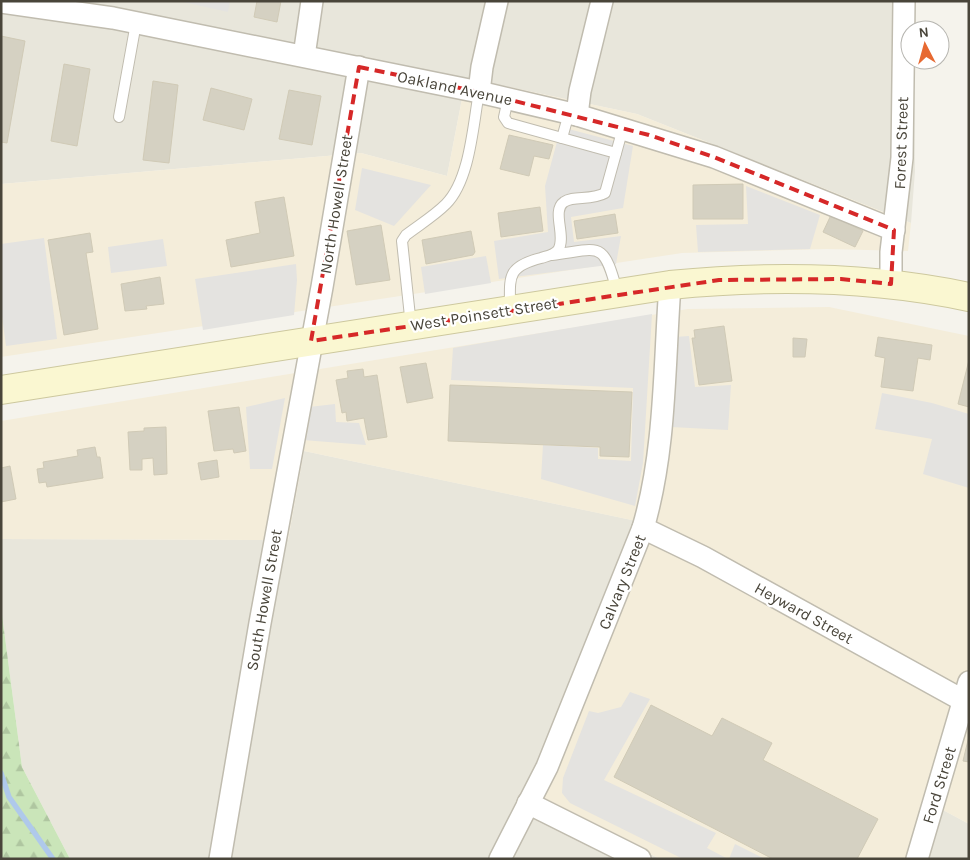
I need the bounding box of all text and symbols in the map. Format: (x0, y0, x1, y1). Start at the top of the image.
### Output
north arrow (900, 20, 950, 70)
text: N (918, 24, 930, 42)
street label: Oakland Avenue (396, 67, 514, 109)
street label: Forest Street (890, 96, 912, 190)
street label: North Howell Street (316, 133, 356, 275)
street label: West Poinsett Street (409, 293, 559, 335)
street label: South Howell Street (242, 528, 286, 672)
street label: Calvary Street (594, 532, 650, 632)
street label: Heyward Street (751, 578, 857, 648)
street label: Ford Street (918, 744, 960, 826)

